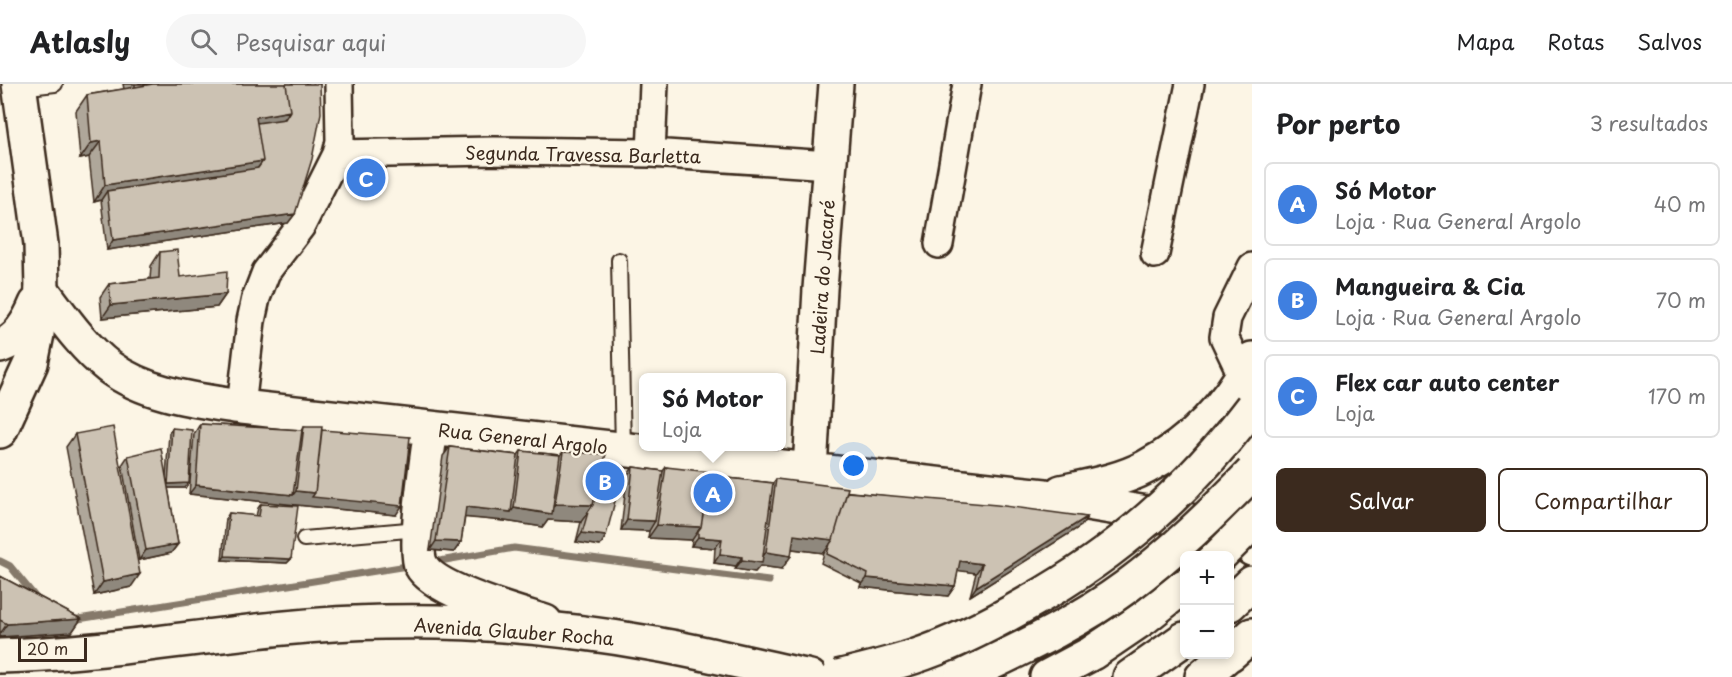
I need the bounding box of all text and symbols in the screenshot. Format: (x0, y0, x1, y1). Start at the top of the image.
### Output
search box (166, 14, 586, 68)
text: Atlasly (30, 20, 130, 63)
icon: search (187, 25, 220, 58)
text: Pesquisar aqui (235, 25, 386, 58)
text: Mapa (1457, 25, 1514, 57)
text: Rotas (1547, 25, 1604, 57)
text: Salvos (1637, 25, 1702, 57)
text: Por perto (1276, 104, 1400, 143)
text: 3 resultados (1590, 108, 1708, 138)
street label: Segunda Travessa Barletta (465, 138, 702, 170)
pin: C (346, 156, 386, 200)
text: Só Motor (1335, 173, 1436, 206)
text: A (1290, 189, 1305, 219)
text: 40 m (1654, 189, 1706, 219)
street label: Ladeira do Jacaré (803, 199, 841, 355)
text: Loja · Rua General Argolo (1335, 206, 1581, 236)
text: Mangueira & Cia (1335, 269, 1525, 302)
text: B (1291, 285, 1304, 315)
text: 70 m (1656, 285, 1706, 315)
text: Loja · Rua General Argolo (1335, 302, 1581, 332)
text: Flex car auto center (1335, 365, 1559, 398)
popup (639, 373, 786, 451)
text: Só Motor (662, 381, 763, 414)
text: C (1290, 381, 1305, 411)
text: 170 m (1648, 381, 1706, 411)
text: Loja (1335, 398, 1375, 428)
text: Loja (662, 414, 702, 444)
street label: Rua General Argolo (437, 416, 609, 460)
your location (839, 451, 868, 480)
pin: B (586, 458, 624, 504)
button: Salvar (1276, 468, 1486, 532)
button: Compartilhar (1498, 468, 1708, 532)
pin: A (694, 470, 732, 516)
map controls (1180, 551, 1234, 659)
button: + (1180, 551, 1234, 605)
button: − (1180, 605, 1234, 659)
street label: Avenida Glauber Rocha (413, 611, 616, 652)
scale bar (18, 635, 87, 662)
text: 20 m (27, 636, 68, 660)

